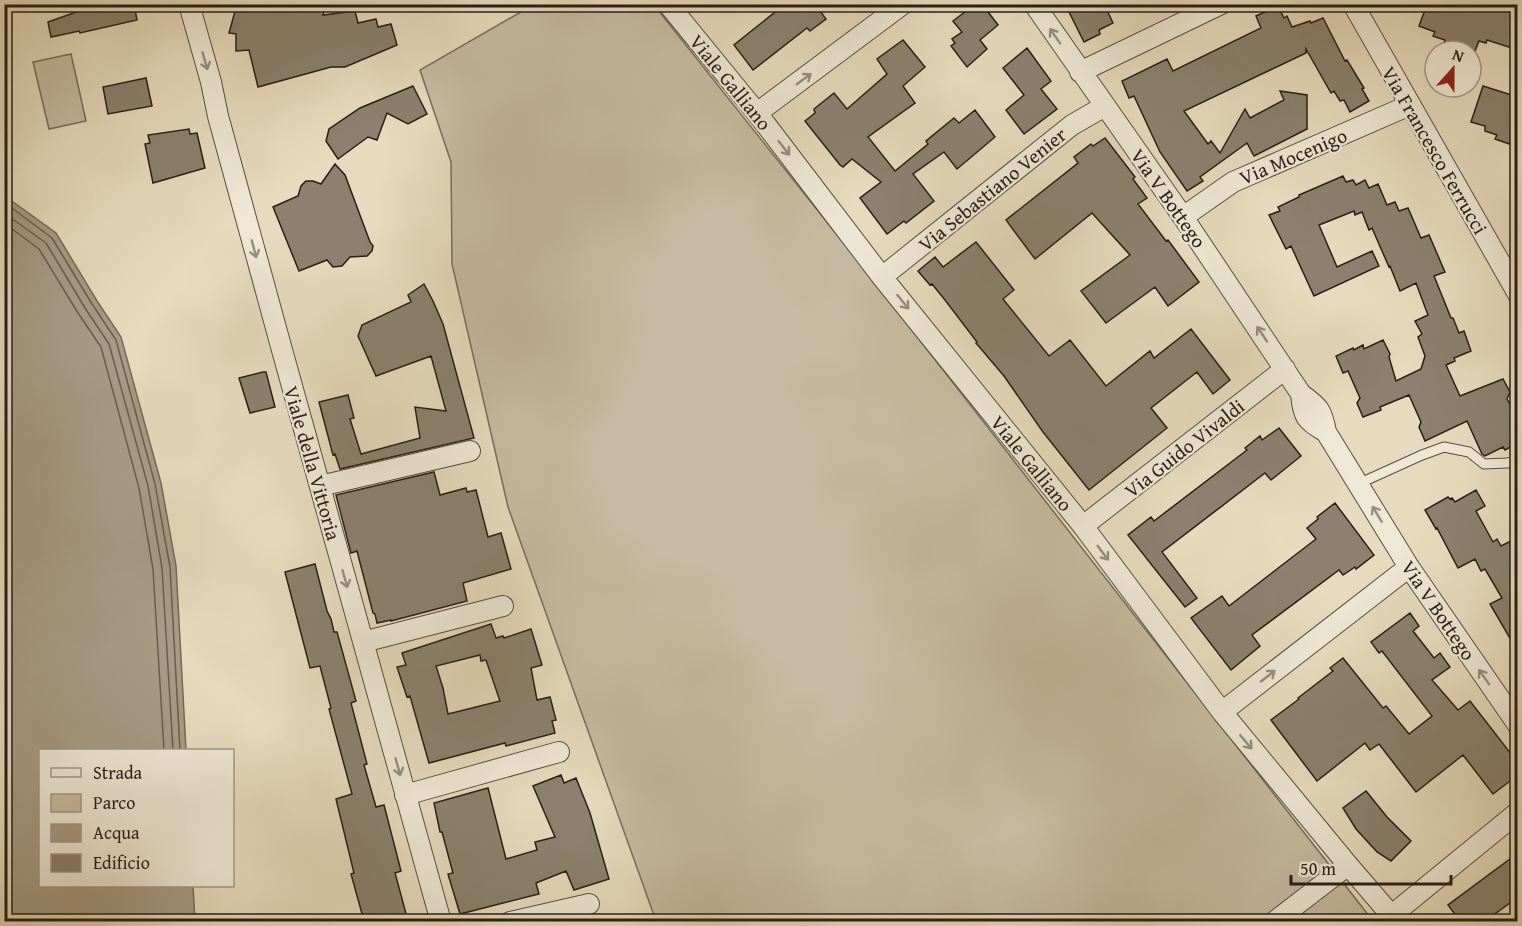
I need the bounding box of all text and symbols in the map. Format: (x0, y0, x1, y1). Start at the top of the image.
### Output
street label: Viale Galliano (683, 28, 779, 136)
one-way arrow (1049, 28, 1061, 44)
north arrow (1423, 39, 1483, 99)
text: N (1449, 42, 1468, 68)
one-way arrow (200, 51, 211, 70)
street label: Via Francesco Ferrucci (1375, 61, 1495, 240)
one-way arrow (796, 72, 812, 85)
street label: Via Sebastiano Venier (912, 120, 1072, 258)
street label: Via Mocenigo (1235, 120, 1351, 192)
one-way arrow (777, 140, 790, 156)
street label: Via V Bottego (1124, 142, 1214, 254)
one-way arrow (249, 239, 261, 258)
one-way arrow (896, 294, 909, 310)
one-way arrow (1255, 326, 1268, 343)
street label: Viale della Vittoria (277, 383, 349, 544)
street label: Via Guido Vivaldi (1118, 391, 1251, 504)
street label: Viale Galliano (984, 409, 1080, 517)
one-way arrow (1370, 506, 1382, 523)
one-way arrow (1097, 545, 1109, 561)
street label: Via V Bottego (1395, 554, 1483, 666)
one-way arrow (340, 569, 351, 588)
one-way arrow (1478, 669, 1490, 685)
one-way arrow (1260, 670, 1276, 683)
one-way arrow (1240, 734, 1253, 750)
legend (39, 749, 234, 887)
one-way arrow (393, 757, 404, 776)
text: Strada (93, 759, 143, 786)
text: Parco (93, 789, 136, 816)
text: Acqua (93, 819, 140, 846)
scale bar (1291, 848, 1452, 886)
text: Edificio (93, 849, 150, 876)
text: 50 m (1300, 855, 1336, 882)

